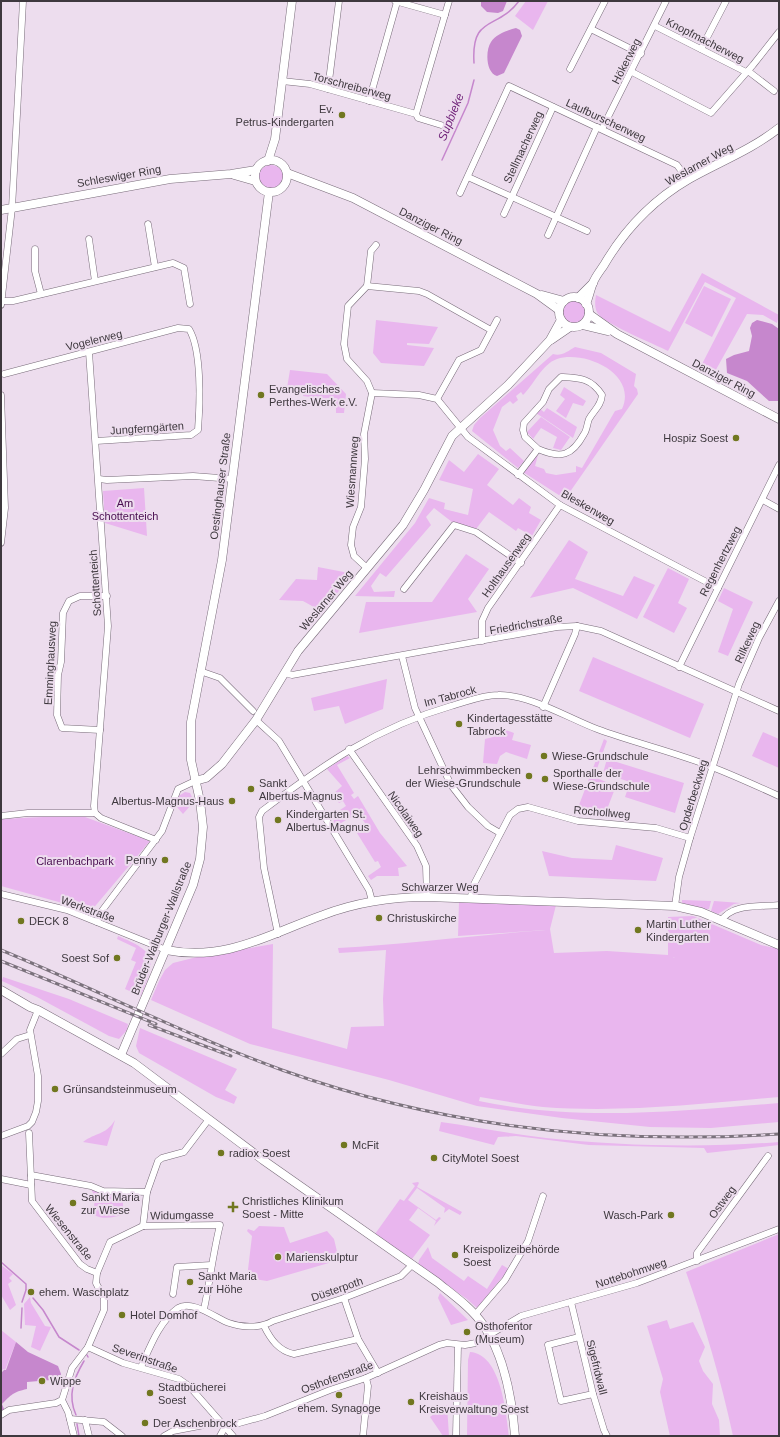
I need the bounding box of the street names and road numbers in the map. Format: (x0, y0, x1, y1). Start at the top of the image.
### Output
street label: Knopfmacherweg (664, 15, 746, 65)
street label: Hökerweg (609, 36, 643, 86)
street label: Torschreiberweg (311, 70, 393, 102)
street label: Laufburschenweg (564, 96, 648, 144)
street label: Stellmacherweg (501, 109, 545, 185)
street label: Weslarner Weg (663, 140, 735, 188)
street label: Schleswiger Ring (76, 163, 162, 189)
street label: Danziger Ring (397, 205, 465, 247)
street label: Vogelerweg (65, 327, 123, 353)
street label: Danziger Ring (690, 356, 758, 400)
street label: Jungferngärten (110, 419, 184, 437)
street label: Oestinghauser Straße (207, 432, 233, 540)
street label: Wiesmannweg (343, 436, 361, 508)
street label: Bleskenweg (559, 487, 617, 527)
street label: Regenhertzweg (697, 524, 743, 598)
street label: Holthausenweg (479, 530, 533, 600)
street label: Schottenteich (87, 549, 103, 617)
street label: Weslarner Weg (297, 567, 355, 633)
street label: Friedrichstraße (489, 612, 563, 636)
street label: Rilkeweg (732, 619, 762, 665)
street label: Emminghausweg (42, 621, 58, 705)
street label: Im Tabrock (423, 683, 478, 709)
street label: Opderbeckweg (676, 758, 710, 832)
street label: Nicolaiweg (386, 789, 426, 839)
street label: Rochollweg (573, 804, 631, 820)
street label: Brüder-Walburger-Wallstraße (129, 860, 193, 996)
street label: Schwarzer Weg (401, 881, 479, 893)
street label: Werkstraße (59, 894, 117, 924)
street label: Ostweg (706, 1183, 738, 1221)
street label: Wiesenstraße (43, 1202, 95, 1262)
street label: Widumgasse (150, 1208, 214, 1222)
street label: Nottebohmweg (594, 1256, 668, 1290)
street label: Düsterpoth (310, 1275, 364, 1303)
street label: Sigefridwall (584, 1338, 610, 1396)
street label: Severinstraße (111, 1341, 179, 1375)
street label: Osthofenstraße (299, 1358, 375, 1396)

